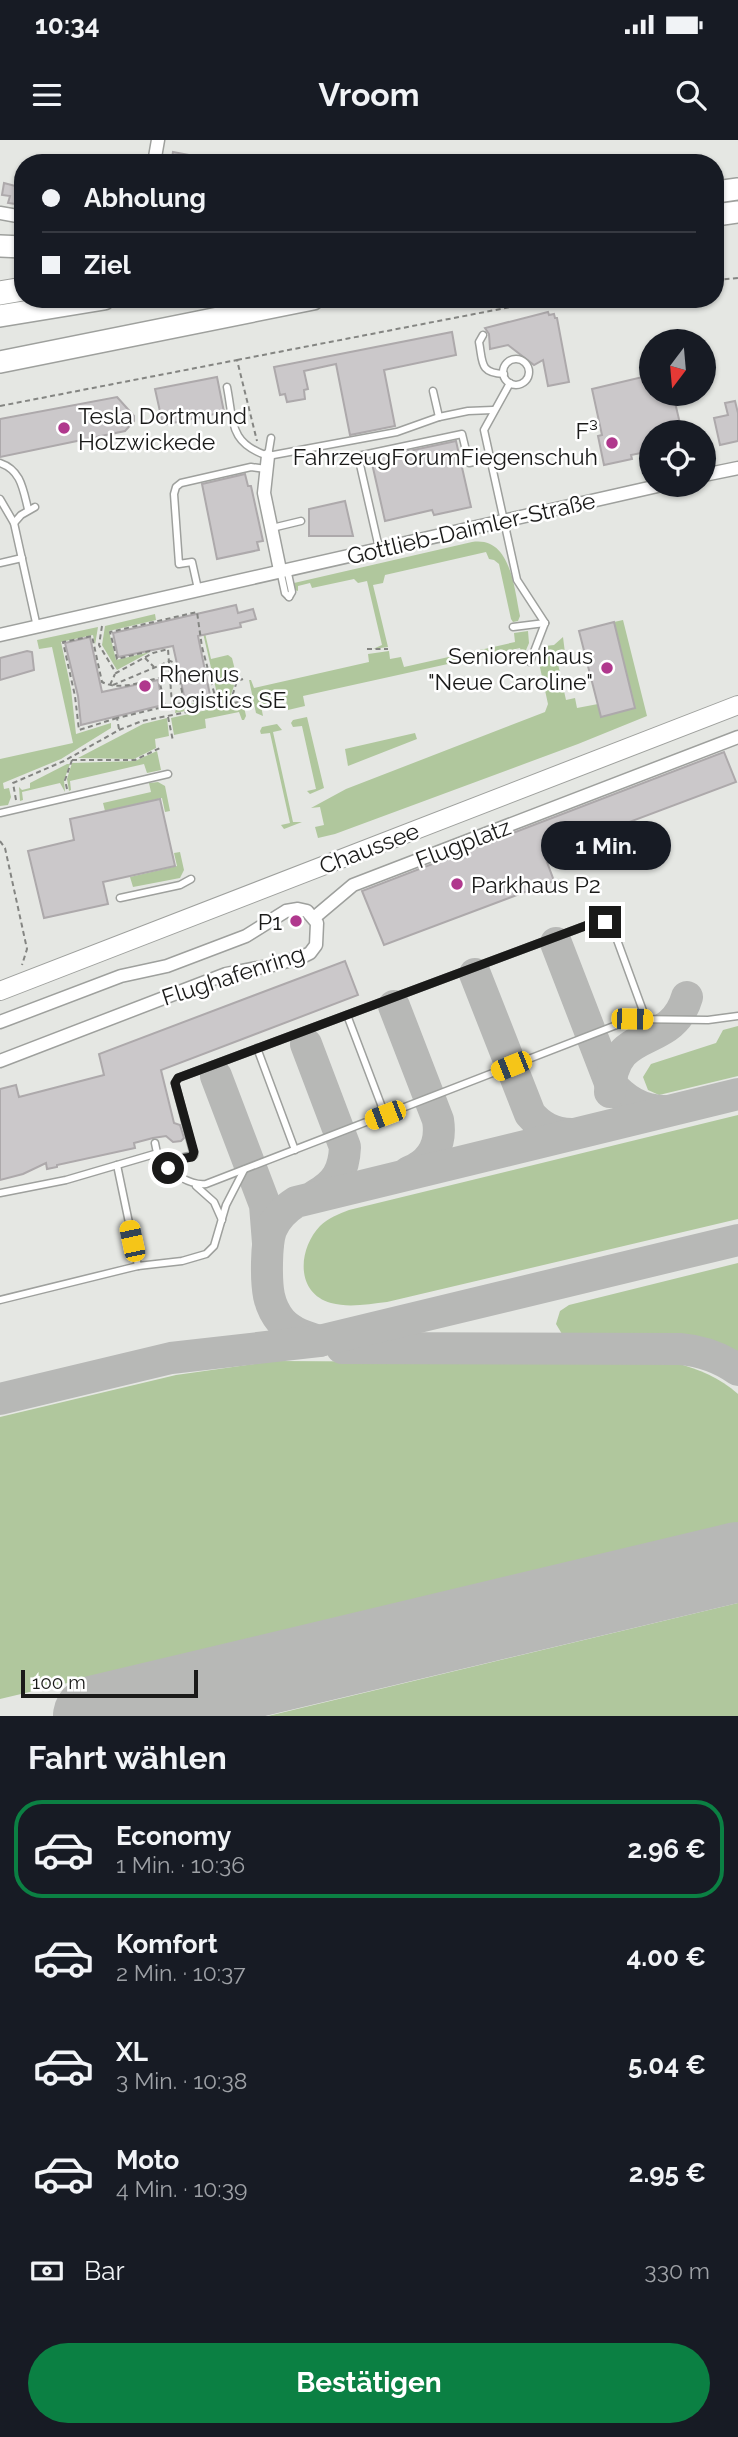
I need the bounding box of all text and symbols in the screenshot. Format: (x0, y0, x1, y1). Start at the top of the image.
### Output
text: 10:34 (35, 10, 100, 40)
icon: menu (28, 76, 66, 114)
text: Vroom (318, 76, 420, 113)
icon: search (672, 76, 710, 114)
text: Abholung (84, 183, 206, 213)
text: Ziel (84, 250, 131, 280)
north arrow (639, 329, 716, 406)
map controls (639, 329, 716, 497)
place label: Tesla Dortmund Holzwickede (78, 402, 247, 455)
place label: F³ FahrzeugForumFiegenschuh (293, 417, 598, 470)
marker: Tesla Dortmund Holzwickede (56, 420, 72, 436)
button: locate (639, 420, 716, 497)
marker: F³ FahrzeugForumFiegenschuh (604, 435, 620, 451)
street label: Gottlieb-Daimler-Straße (344, 486, 598, 570)
place label: Seniorenhaus "Neue Caroline" (428, 642, 593, 695)
place label: Rhenus Logistics SE (159, 660, 286, 713)
marker: Seniorenhaus "Neue Caroline" (599, 660, 615, 676)
marker: Rhenus Logistics SE (137, 678, 153, 694)
street label: Flugplatz (412, 813, 514, 873)
street label: Chaussee (315, 817, 423, 879)
callout: 1 Min. (540, 820, 670, 870)
text: 1 Min. (575, 832, 637, 859)
place label: Parkhaus P2 (471, 871, 601, 898)
marker: Parkhaus P2 (449, 876, 465, 892)
route end (589, 906, 621, 938)
place label: P1 (258, 908, 282, 935)
marker: P1 (288, 913, 304, 929)
street label: Flughafenring (158, 939, 308, 1011)
car (611, 1008, 654, 1030)
car (488, 1048, 535, 1084)
car (362, 1098, 409, 1132)
route start (152, 1152, 184, 1184)
car (118, 1218, 147, 1264)
scale bar (21, 1667, 198, 1699)
text: 100 m (32, 1671, 86, 1693)
text: Fahrt wählen (28, 1739, 227, 1776)
icon: car (32, 1818, 95, 1881)
text: Economy (116, 1821, 231, 1851)
text: 2.96 € (627, 1834, 706, 1864)
text: 1 Min. · 10:36 (116, 1851, 245, 1878)
icon: car (32, 1926, 95, 1989)
text: Komfort (116, 1929, 218, 1959)
text: 4.00 € (626, 1942, 706, 1972)
text: 2 Min. · 10:37 (116, 1959, 246, 1986)
icon: car (32, 2034, 95, 2097)
text: XL (116, 2037, 148, 2067)
text: 5.04 € (628, 2050, 706, 2080)
text: 3 Min. · 10:38 (116, 2067, 247, 2094)
icon: car (32, 2142, 95, 2205)
text: Moto (116, 2145, 179, 2175)
text: 2.95 € (629, 2158, 706, 2188)
text: 4 Min. · 10:39 (116, 2175, 247, 2202)
icon: cash (28, 2252, 66, 2290)
text: Bar (84, 2256, 125, 2286)
text: 330 m (644, 2257, 710, 2284)
button: Bestätigen (28, 2343, 710, 2423)

